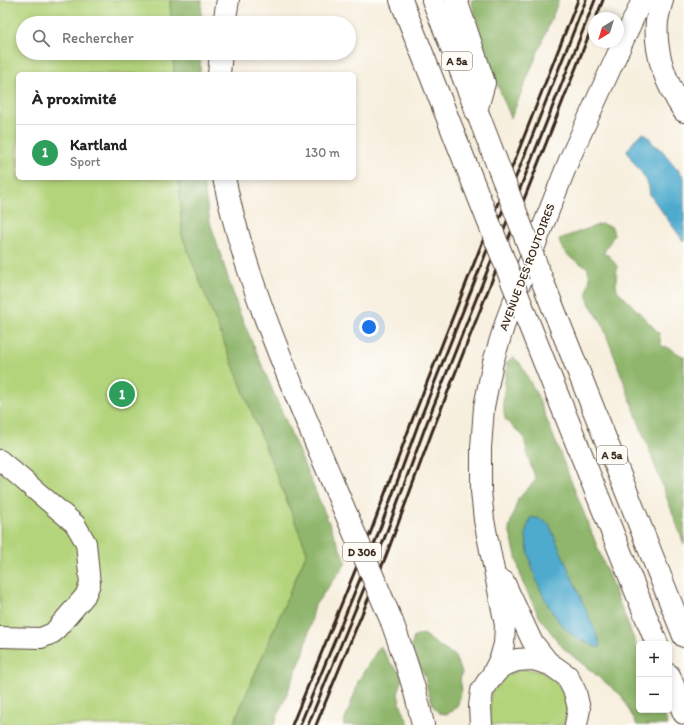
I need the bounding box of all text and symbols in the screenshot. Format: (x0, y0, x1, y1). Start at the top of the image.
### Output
north arrow (588, 12, 624, 48)
search box (16, 16, 356, 60)
icon: search (30, 27, 52, 49)
text: Rechercher (62, 29, 134, 47)
road number: A 5a (442, 52, 472, 70)
text: À proximité (32, 88, 117, 108)
text: Kartland (70, 136, 127, 154)
text: 1 (42, 145, 48, 160)
text: 130 m (305, 145, 340, 160)
text: Sport (70, 154, 101, 169)
street label: AVENUE DES ROUTOIRES (496, 201, 558, 333)
your location (359, 317, 379, 337)
pin: 1 (109, 379, 135, 409)
road number: A 5a (597, 446, 627, 464)
road number: D 306 (343, 543, 381, 561)
map controls (636, 641, 672, 713)
button: + (636, 641, 672, 677)
button: − (636, 677, 672, 713)

